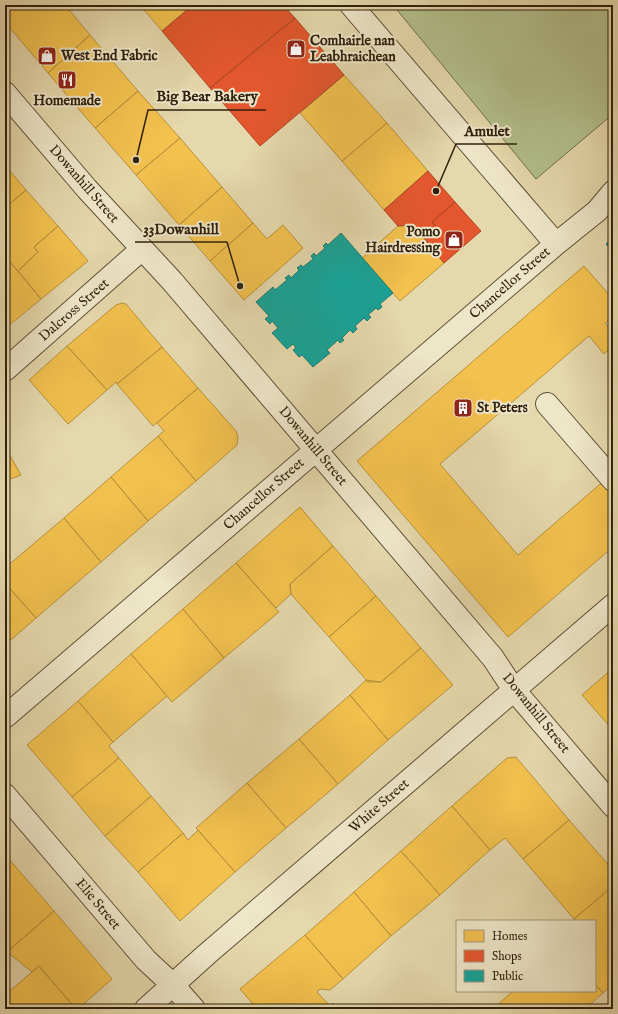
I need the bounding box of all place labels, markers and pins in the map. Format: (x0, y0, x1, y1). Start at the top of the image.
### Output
place label: Comhairle nan Leabhraichean (310, 32, 396, 66)
shop icon: Comhairle nan Leabhraichean (285, 38, 307, 60)
shop icon: West End Fabric (36, 45, 58, 67)
place label: West End Fabric (60, 47, 158, 65)
restaurant icon: Homemade (56, 69, 78, 91)
callout: Big Bear Bakery (148, 83, 266, 110)
place label: Homemade (33, 92, 101, 110)
callout: Amulet (456, 117, 517, 144)
callout: 33Dowanhill (135, 215, 227, 242)
place label: Pomo Hairdressing (365, 223, 441, 257)
shop icon: Pomo Hairdressing (443, 229, 465, 251)
building icon: St Peters (452, 397, 474, 419)
place label: St Peters (477, 399, 528, 417)

